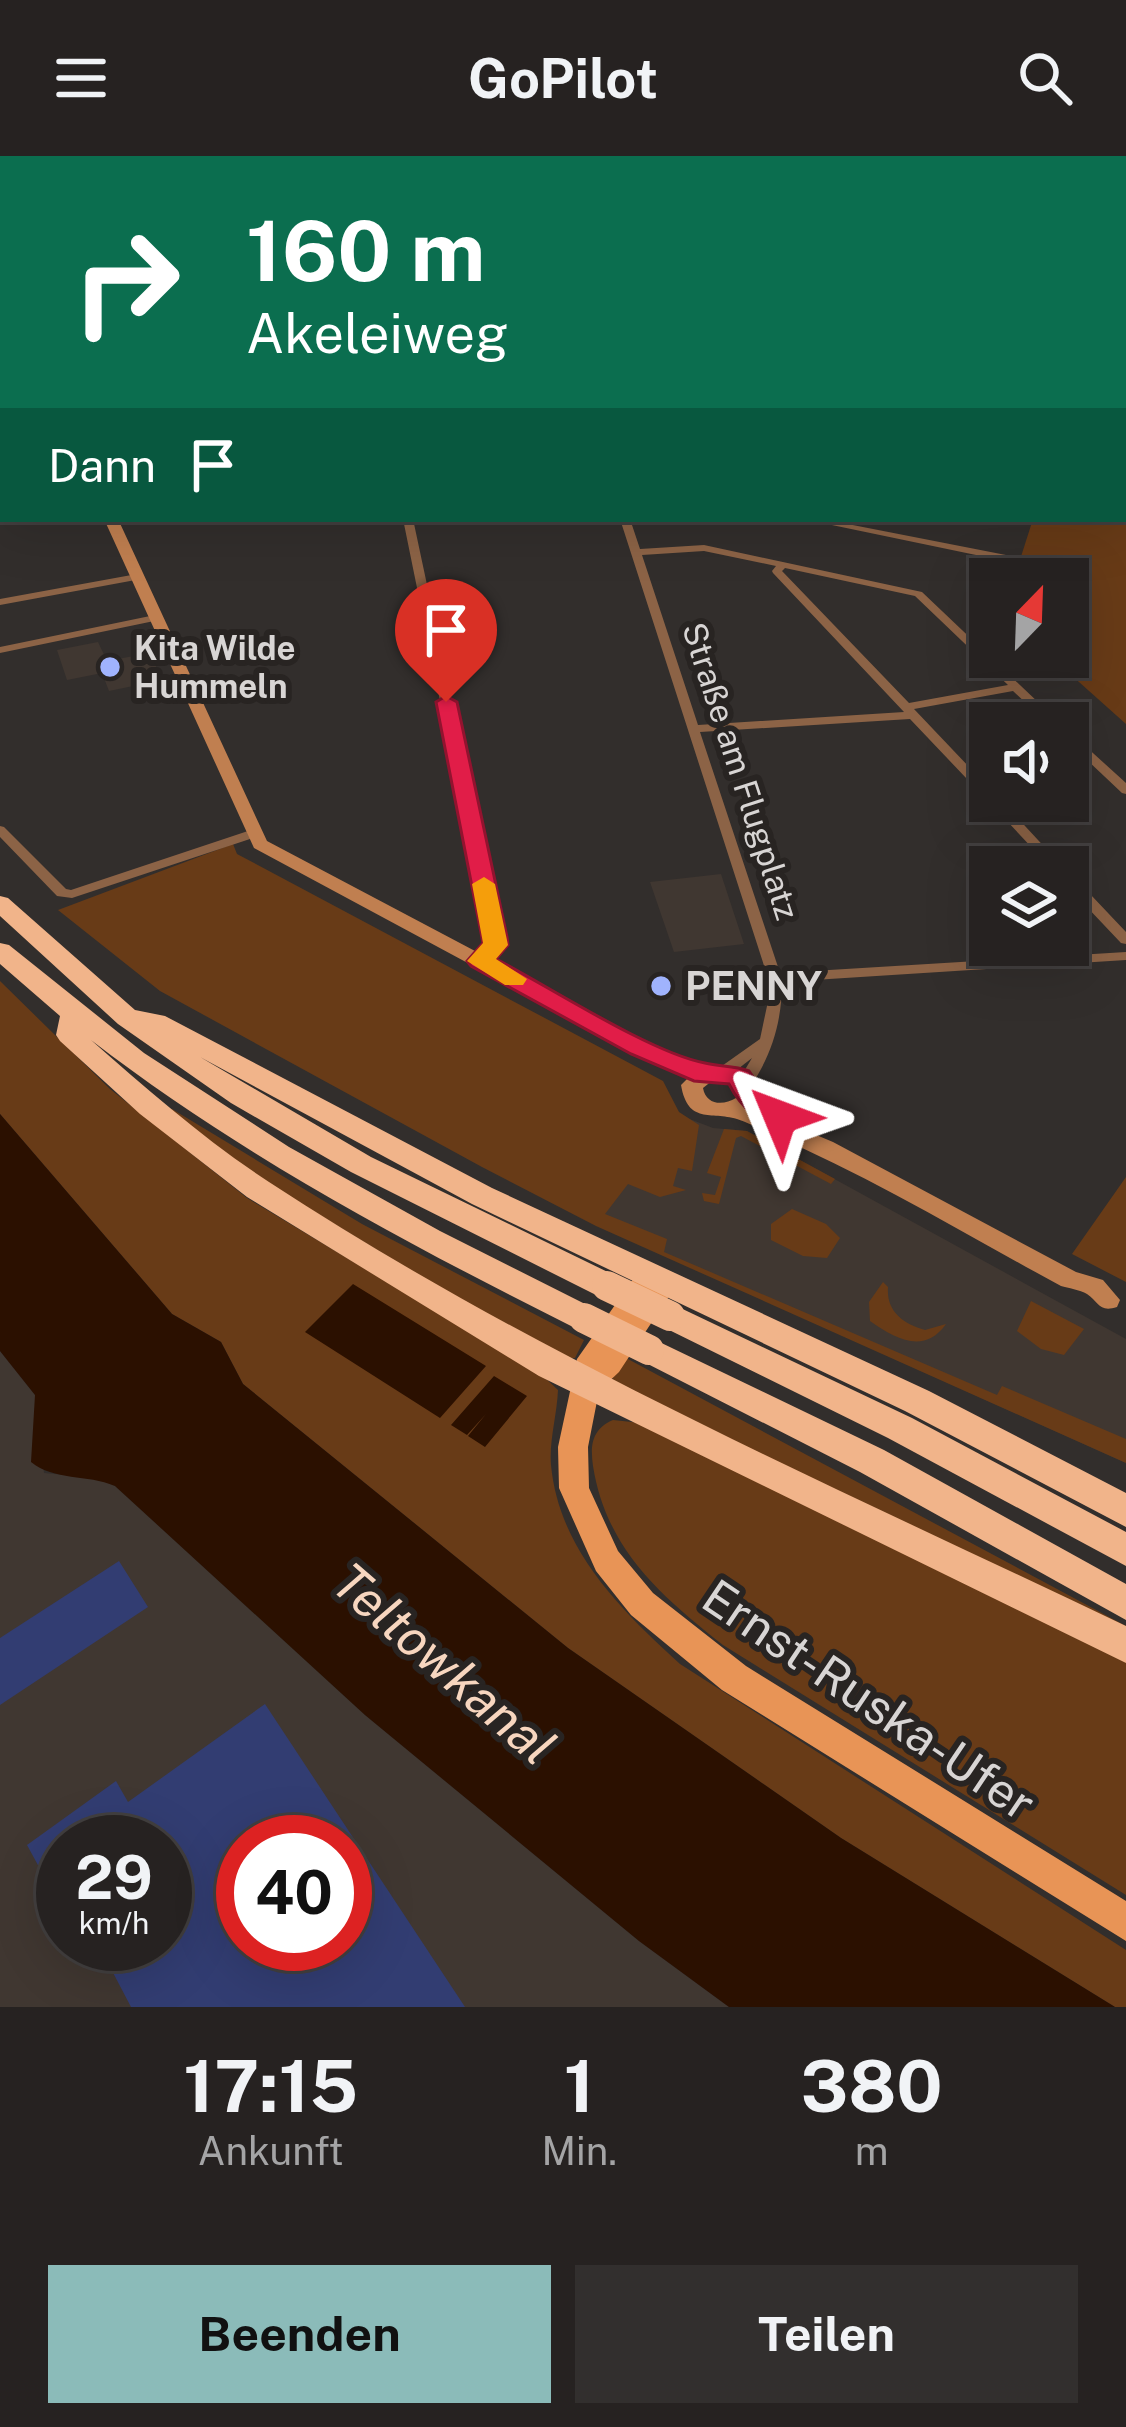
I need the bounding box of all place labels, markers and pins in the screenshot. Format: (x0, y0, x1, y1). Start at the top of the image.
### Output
pin (395, 579, 497, 702)
place label: Kita Wilde Hummeln (134, 629, 296, 705)
marker: Kita Wilde Hummeln (97, 654, 123, 680)
place label: PENNY (685, 963, 822, 1009)
marker: PENNY (648, 973, 674, 999)

